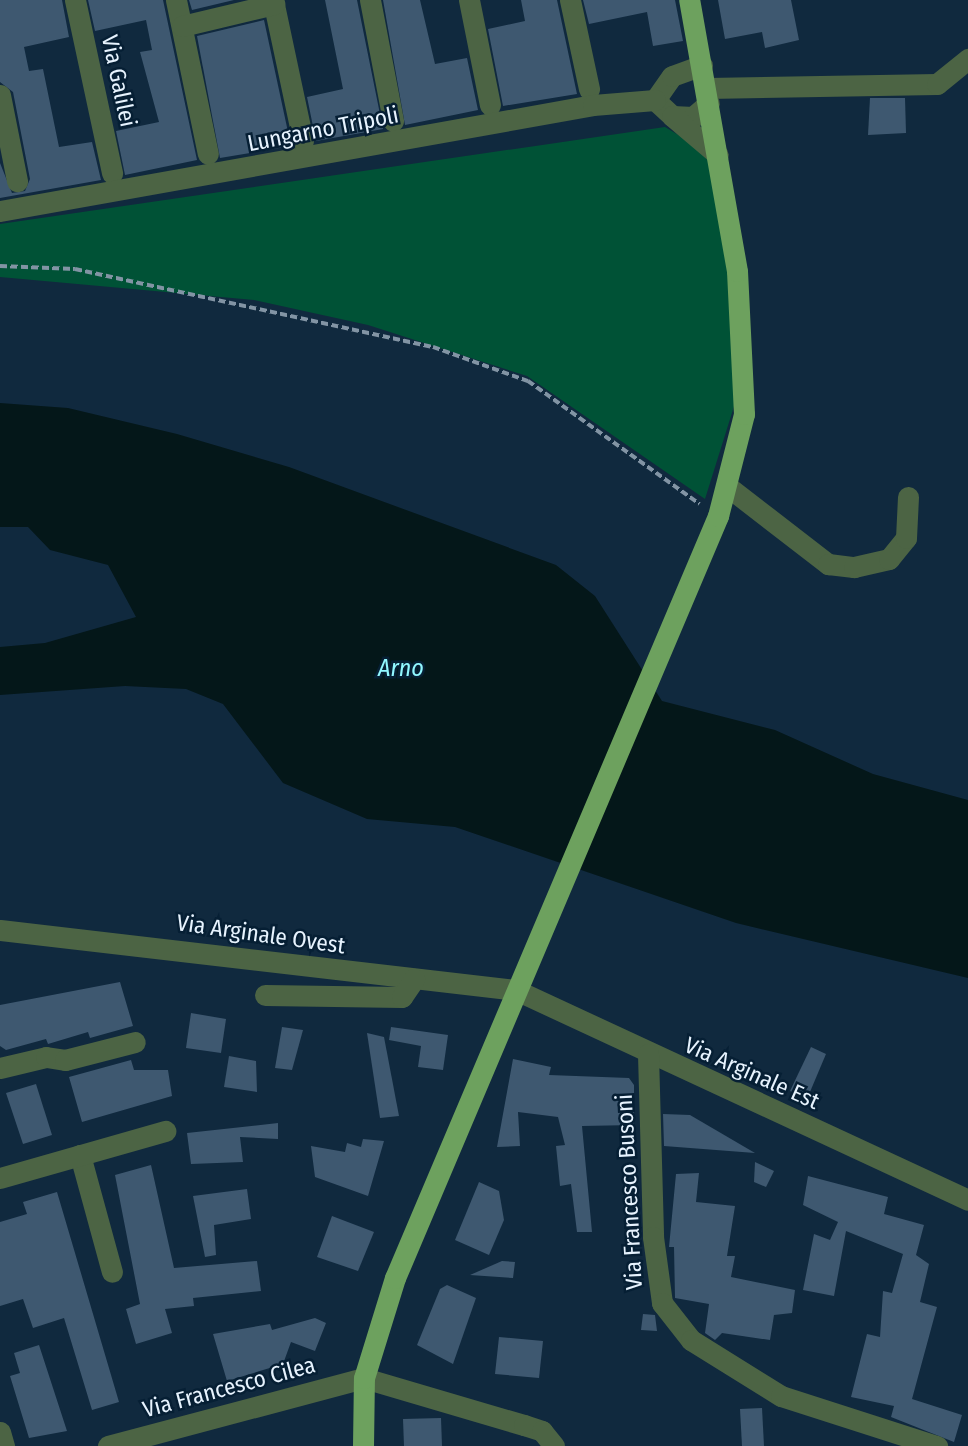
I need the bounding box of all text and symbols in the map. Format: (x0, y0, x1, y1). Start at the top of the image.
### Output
street label: Via Galilei (96, 32, 142, 130)
street label: Lungarno Tripoli (245, 101, 401, 157)
water label: Arno (378, 655, 424, 683)
street label: Via Arginale Ovest (175, 909, 347, 959)
street label: Via Arginale Est (680, 1031, 824, 1115)
street label: Via Francesco Busoni (610, 1093, 648, 1291)
street label: Via Francesco Cilea (140, 1351, 318, 1423)

